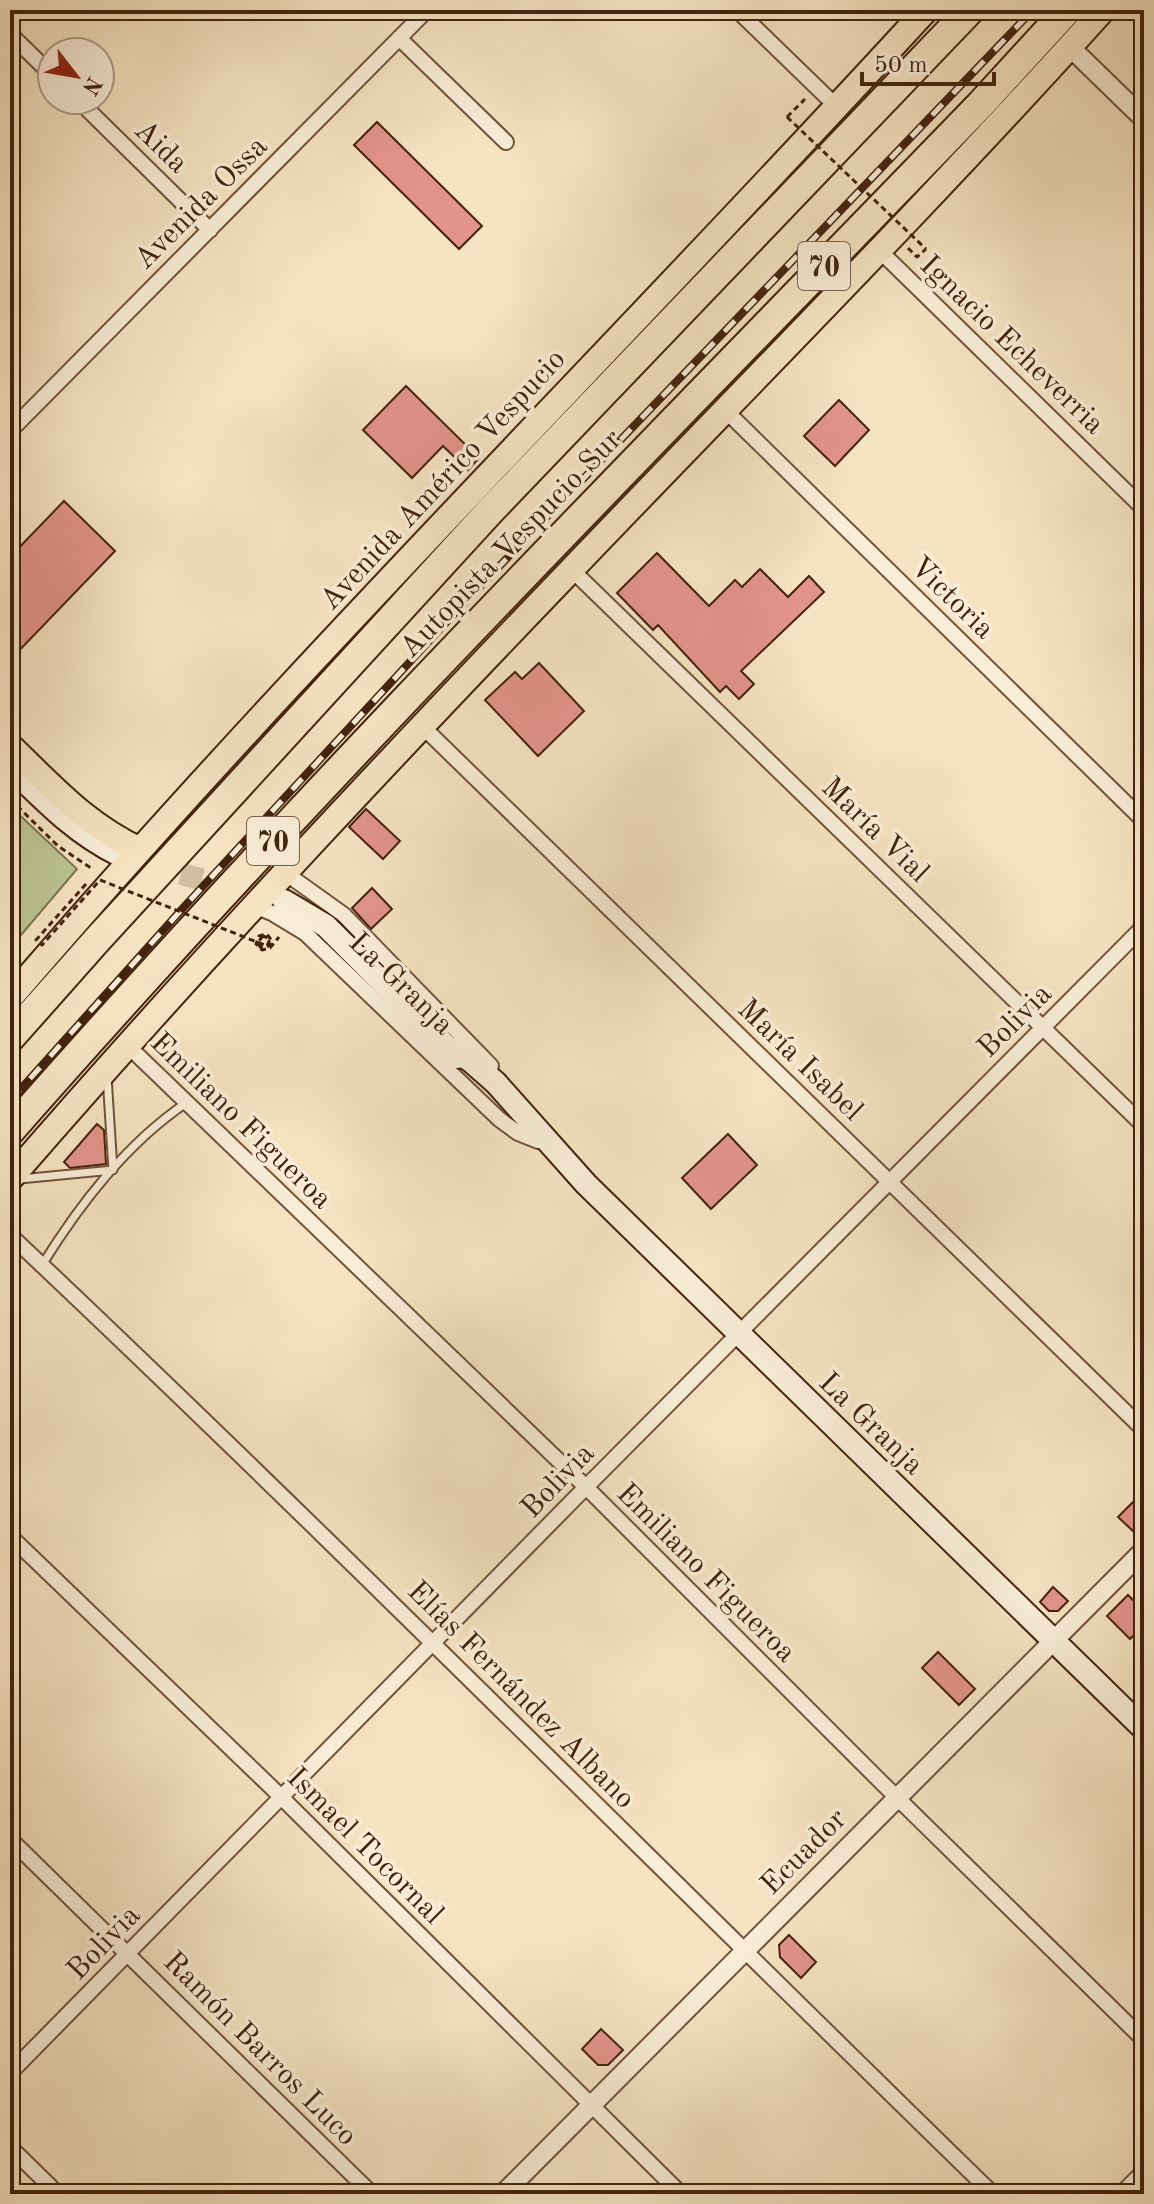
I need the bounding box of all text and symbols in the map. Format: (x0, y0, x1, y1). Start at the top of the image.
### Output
north arrow (36, 36, 116, 116)
scale bar (862, 36, 994, 86)
text: 50 m (874, 54, 928, 78)
text: N (78, 72, 105, 98)
street label: Aida (128, 115, 193, 180)
street label: Avenida Ossa (129, 131, 274, 276)
road number: 70 (798, 242, 850, 290)
street label: Ignacio Echeverria (914, 250, 1110, 441)
street label: Avenida Américo Vespucio (315, 344, 572, 617)
street label: Autopista Vespucio Sur (395, 424, 628, 664)
street label: Victoria (904, 552, 999, 645)
street label: María Vial (815, 772, 934, 889)
road number: 70 (247, 817, 299, 865)
street label: La Granja (342, 928, 459, 1041)
street label: Bolivia (973, 979, 1058, 1064)
street label: María Isabel (731, 994, 868, 1127)
street label: Emiliano Figueroa (144, 1027, 337, 1216)
street label: La Granja (812, 1368, 929, 1481)
street label: Bolivia (516, 1438, 601, 1524)
street label: Emiliano Figueroa (610, 1478, 801, 1669)
street label: Elías Fernández Albano (401, 1576, 640, 1815)
street label: Ismael Tocornal (281, 1762, 449, 1930)
street label: Ecuador (756, 1804, 853, 1901)
street label: Bolivia (62, 1900, 147, 1986)
street label: Ramón Barros Luco (157, 1947, 362, 2152)

